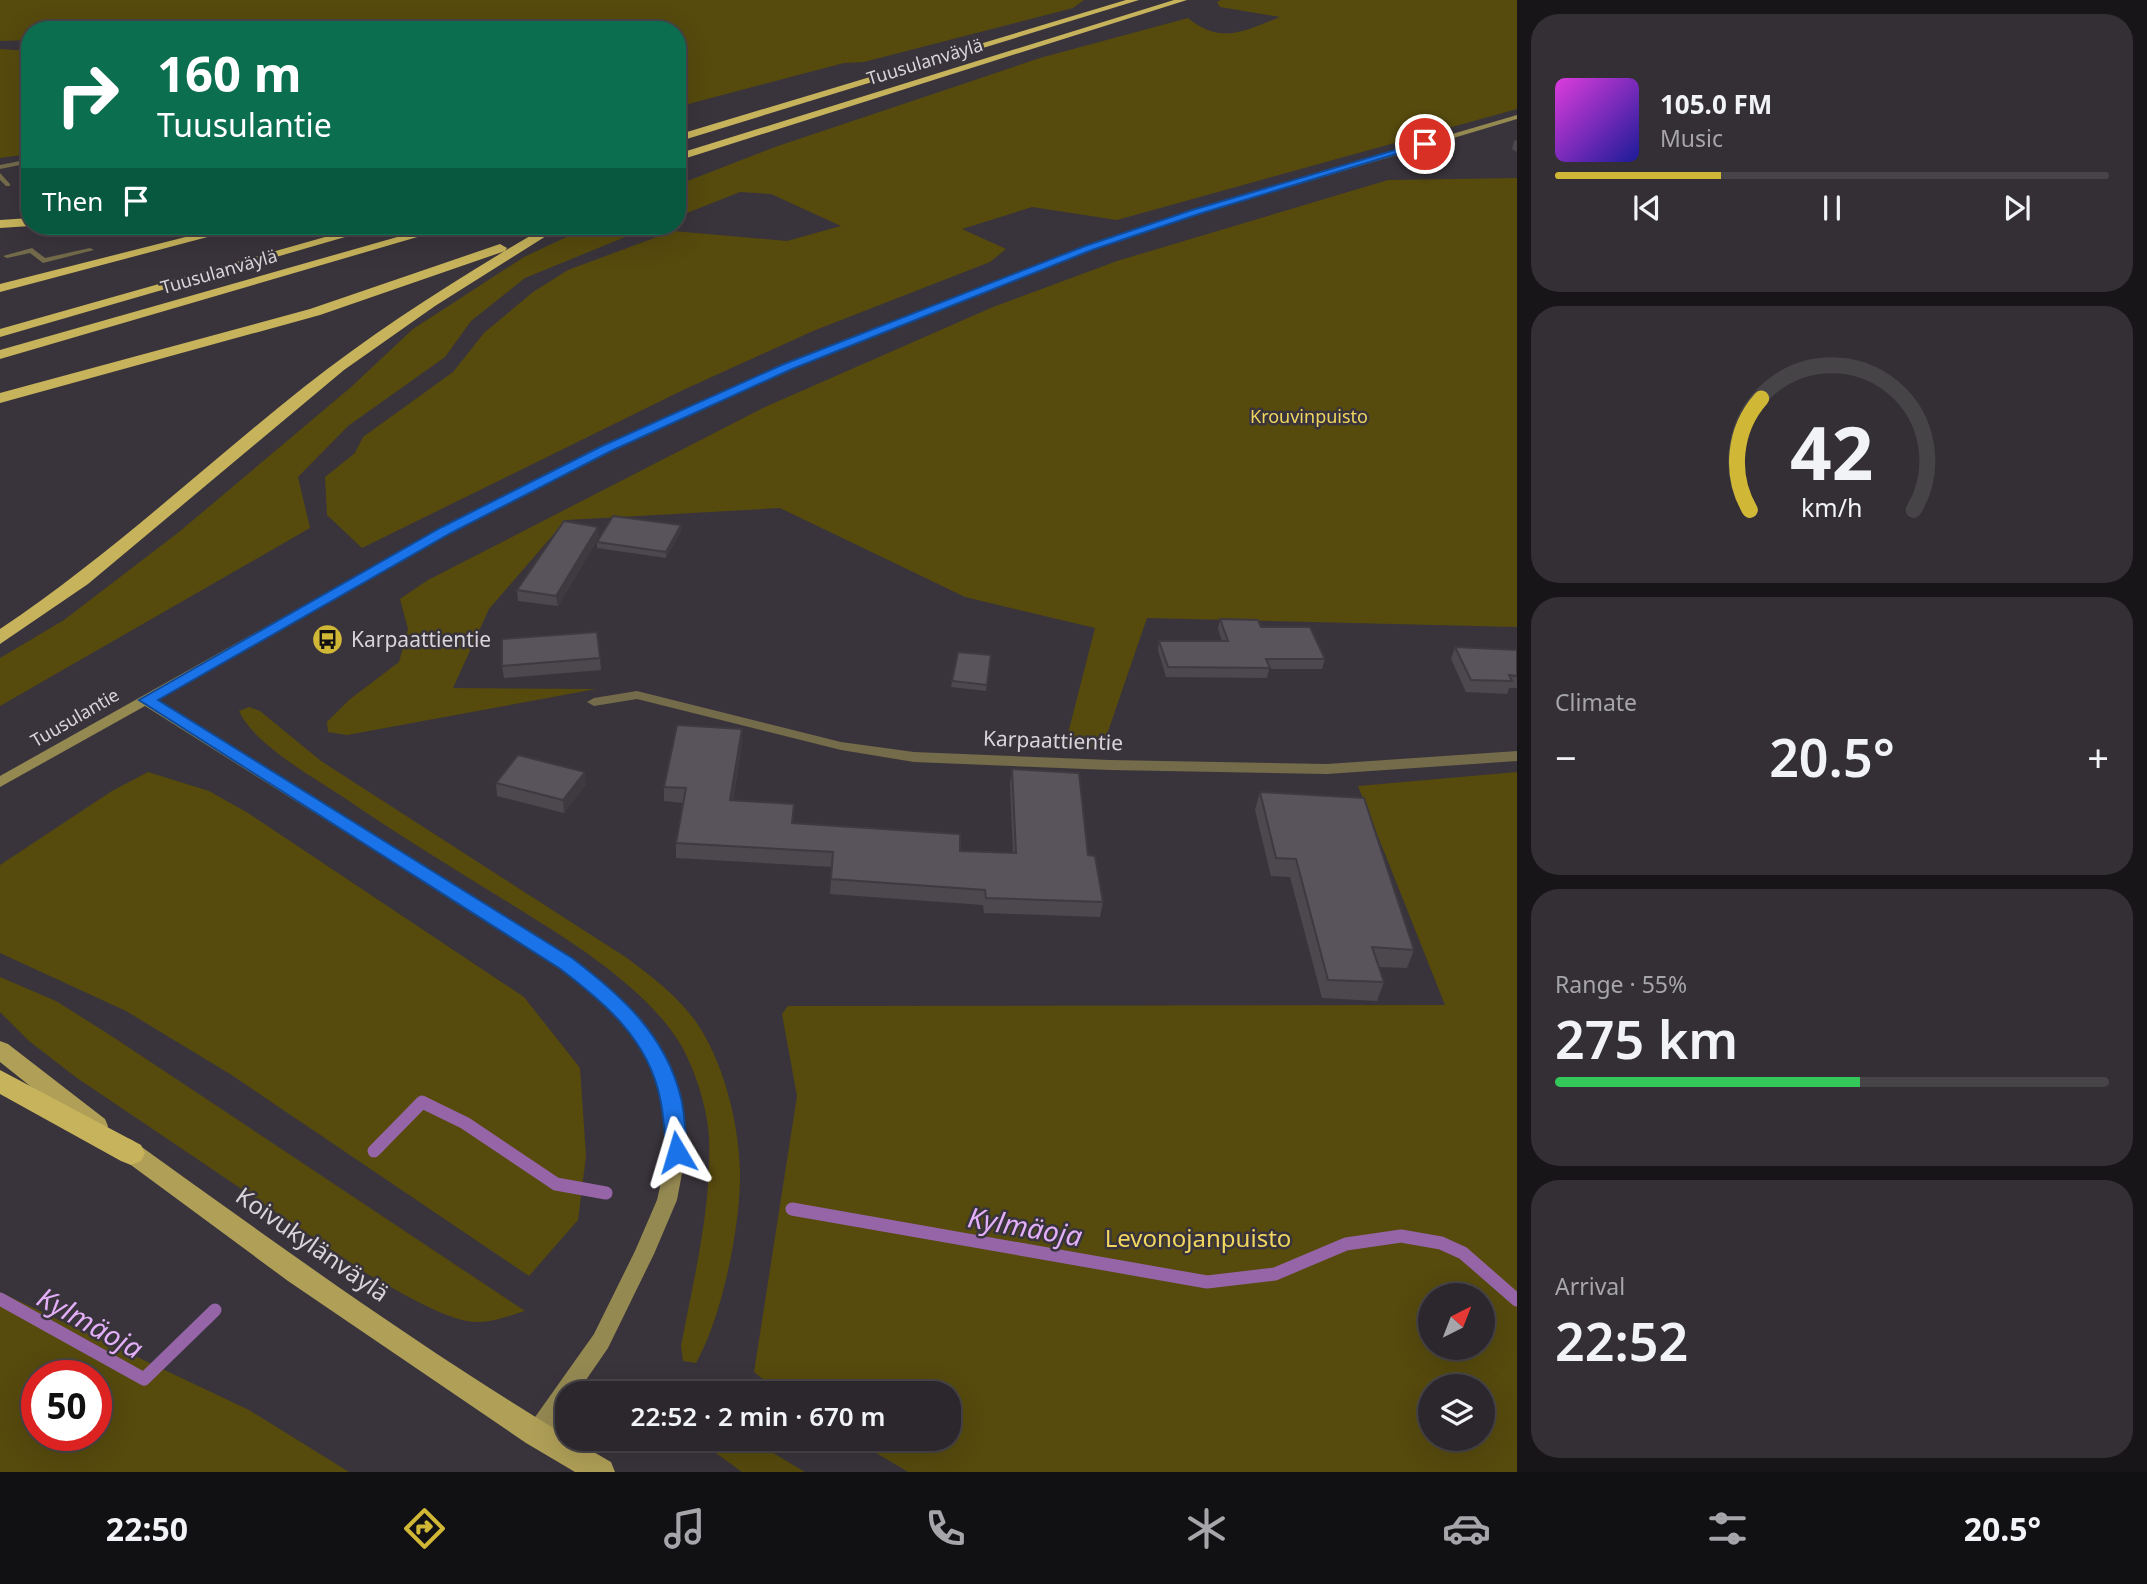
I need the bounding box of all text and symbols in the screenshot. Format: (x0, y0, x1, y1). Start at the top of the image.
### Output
street label: Tuusulanväylä (864, 32, 986, 90)
text: 160 m (157, 40, 302, 106)
icon: right (42, 49, 133, 140)
text: 105.0 FM (1660, 86, 1772, 122)
text: Tuusulantie (157, 103, 332, 146)
pin (1395, 114, 1455, 174)
text: Music (1660, 122, 1723, 154)
icon: arrive (1406, 125, 1444, 163)
icon: arrive (117, 182, 155, 220)
text: Then (42, 183, 103, 219)
icon: previous (1628, 189, 1666, 227)
icon: pause (1813, 189, 1851, 227)
icon: next (1998, 189, 2036, 227)
street label: Tuusulanväylä (158, 243, 280, 299)
text: 42 (1790, 403, 1874, 502)
park label: Krouvinpuisto (1250, 404, 1368, 428)
text: km/h (1801, 490, 1863, 524)
bus stop icon: Karpaattientie (311, 623, 345, 657)
place label: Karpaattientie (351, 625, 491, 653)
street label: Tuusulantie (26, 682, 123, 752)
text: Climate (1555, 686, 1637, 718)
text: 20.5° (1769, 721, 1895, 792)
street label: Karpaattientie (982, 724, 1124, 756)
text: − (1555, 731, 1577, 783)
text: + (2087, 731, 2109, 783)
text: Range · 55% (1555, 968, 1687, 1000)
text: 275 km (1555, 1003, 1738, 1074)
position arrow (640, 1115, 714, 1189)
street label: Koivukylänväylä (230, 1179, 396, 1309)
water label: Kylmäoja (965, 1197, 1085, 1255)
park label: Levonojanpuisto (1105, 1221, 1291, 1254)
text: Arrival (1555, 1270, 1625, 1302)
water label: Kylmäoja (31, 1278, 150, 1367)
north arrow (1418, 1283, 1494, 1360)
map controls (1418, 1283, 1495, 1451)
text: 22:52 (1555, 1305, 1688, 1376)
speed limit sign: 50 (21, 1360, 112, 1451)
button: layers (1418, 1374, 1495, 1451)
text: 22:52 · 2 min · 670 m (631, 1398, 885, 1434)
icon: directions (400, 1504, 449, 1553)
icon: music (660, 1504, 709, 1553)
icon: phone (921, 1504, 970, 1553)
icon: climate (1182, 1504, 1231, 1553)
icon: car (1442, 1504, 1491, 1553)
icon: filters (1703, 1504, 1752, 1553)
text: 22:50 (106, 1507, 188, 1550)
text: 20.5° (1964, 1507, 2041, 1550)

